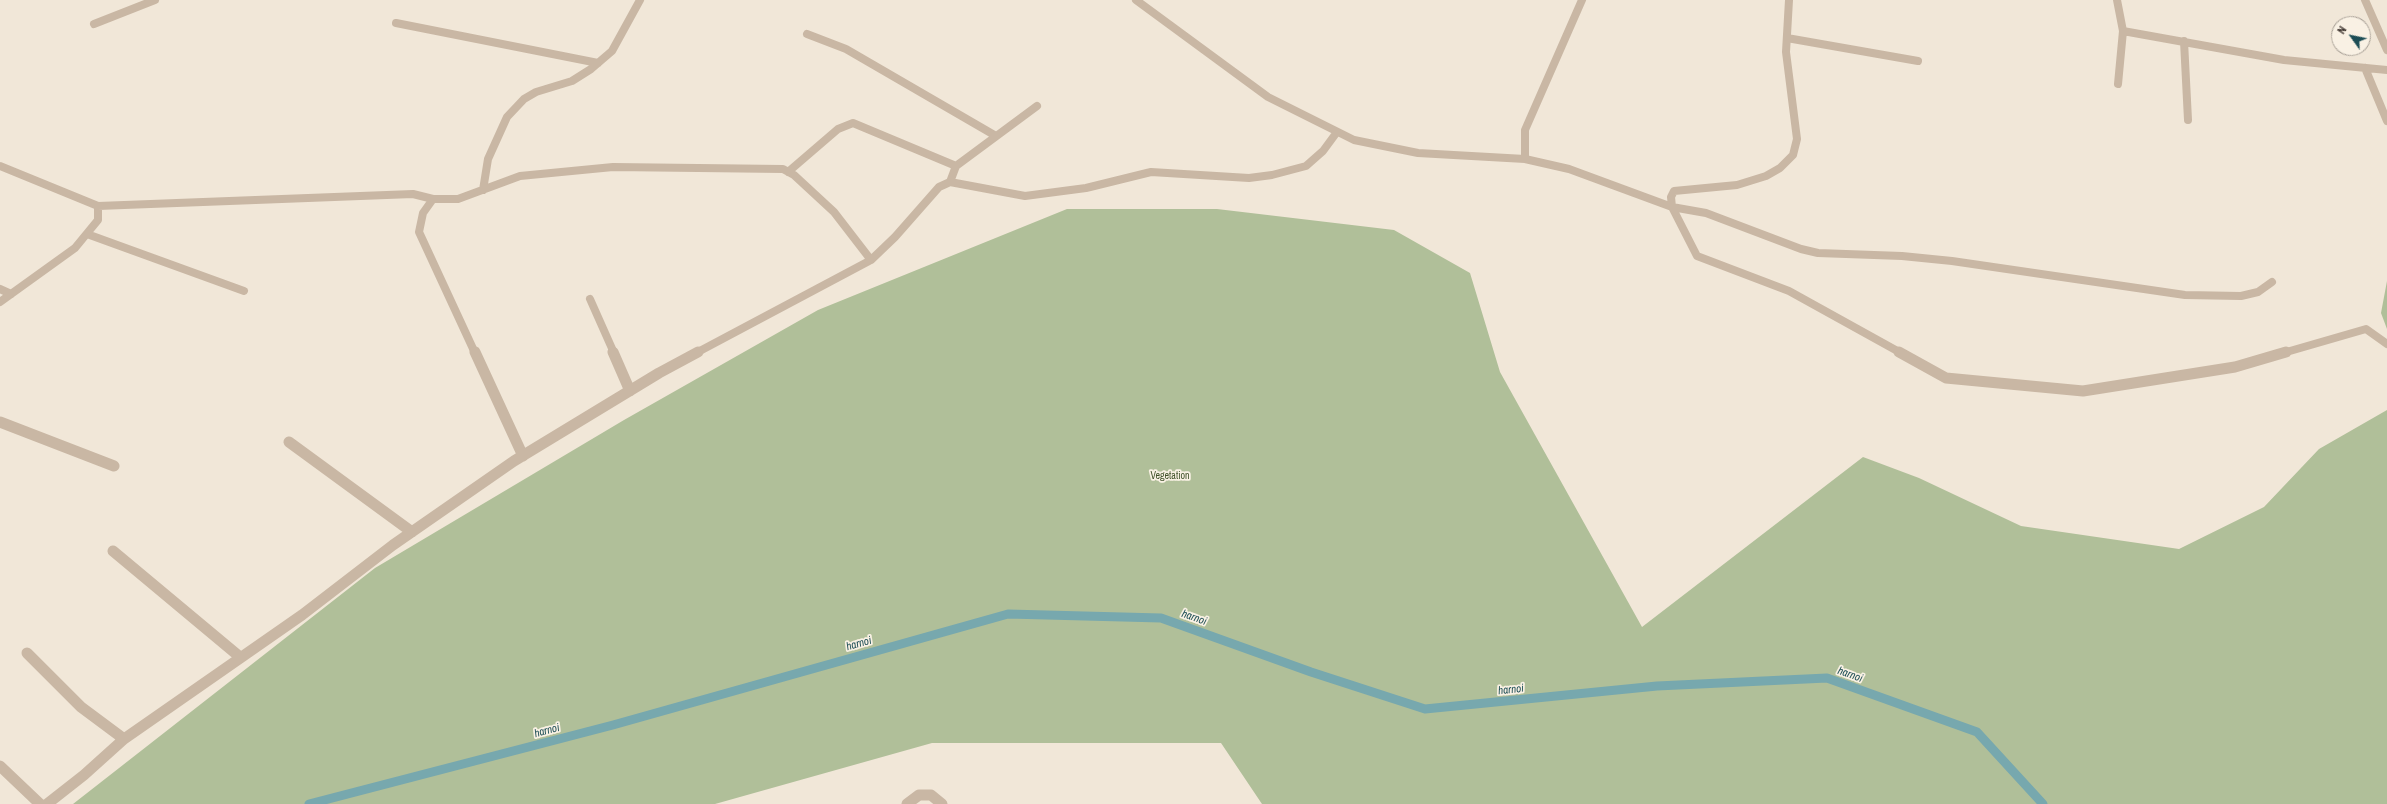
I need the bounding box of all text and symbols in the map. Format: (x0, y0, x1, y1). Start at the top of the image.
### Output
north arrow (2331, 16, 2371, 56)
text: N (2334, 23, 2349, 37)
park label: Vegetation (1150, 470, 1190, 482)
water label: harnoi (1180, 607, 1208, 629)
water label: harnoi (845, 634, 873, 654)
water label: harnoi (1836, 664, 1864, 686)
water label: harnoi (1498, 682, 1524, 698)
water label: harnoi (533, 721, 561, 741)

